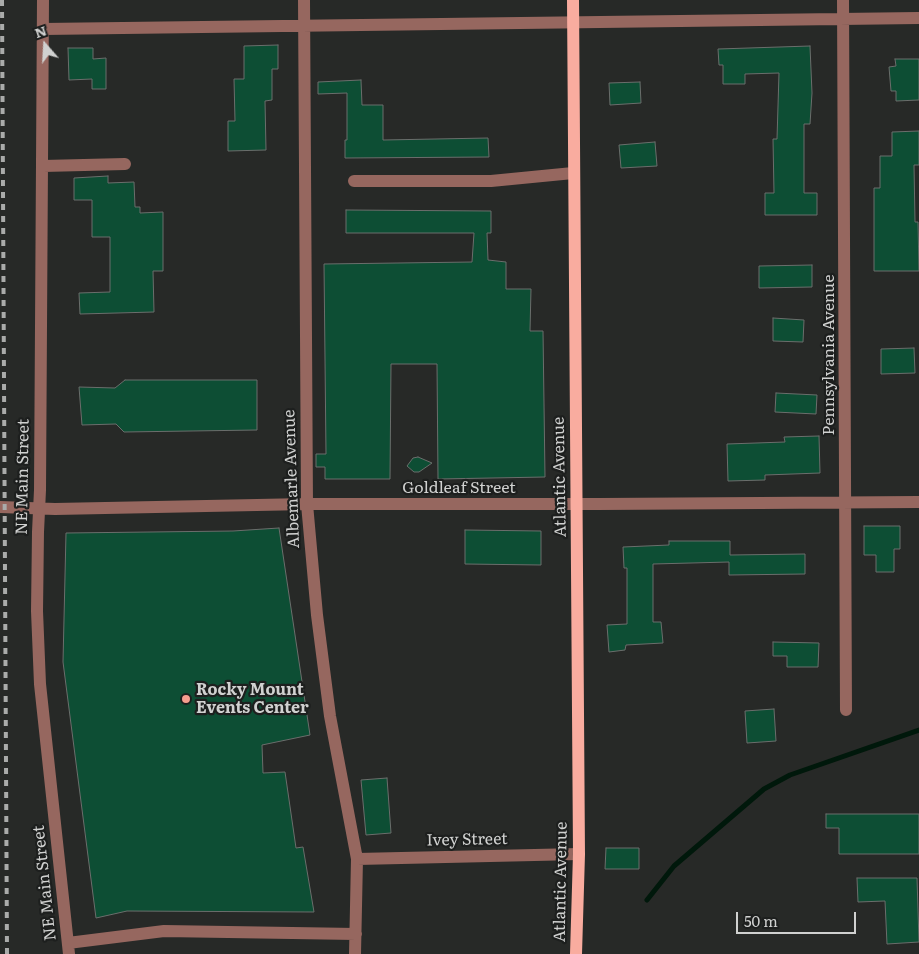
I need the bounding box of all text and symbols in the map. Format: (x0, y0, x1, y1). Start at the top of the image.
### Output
text: N (31, 19, 49, 42)
north arrow (20, 20, 70, 70)
street label: Pennsylvania Avenue (819, 275, 839, 435)
street label: Albemarle Avenue (280, 409, 304, 549)
street label: Atlantic Avenue (549, 417, 571, 537)
street label: NE Main Street (12, 419, 34, 535)
street label: Goldleaf Street (402, 478, 516, 498)
place label: Rocky Mount Events Center (196, 680, 309, 718)
marker: Rocky Mount Events Center (180, 693, 192, 705)
street label: Atlantic Avenue (550, 822, 572, 942)
street label: NE Main Street (29, 824, 61, 942)
street label: Ivey Street (426, 830, 508, 850)
scale bar (739, 902, 859, 934)
text: 50 m (744, 909, 778, 932)

